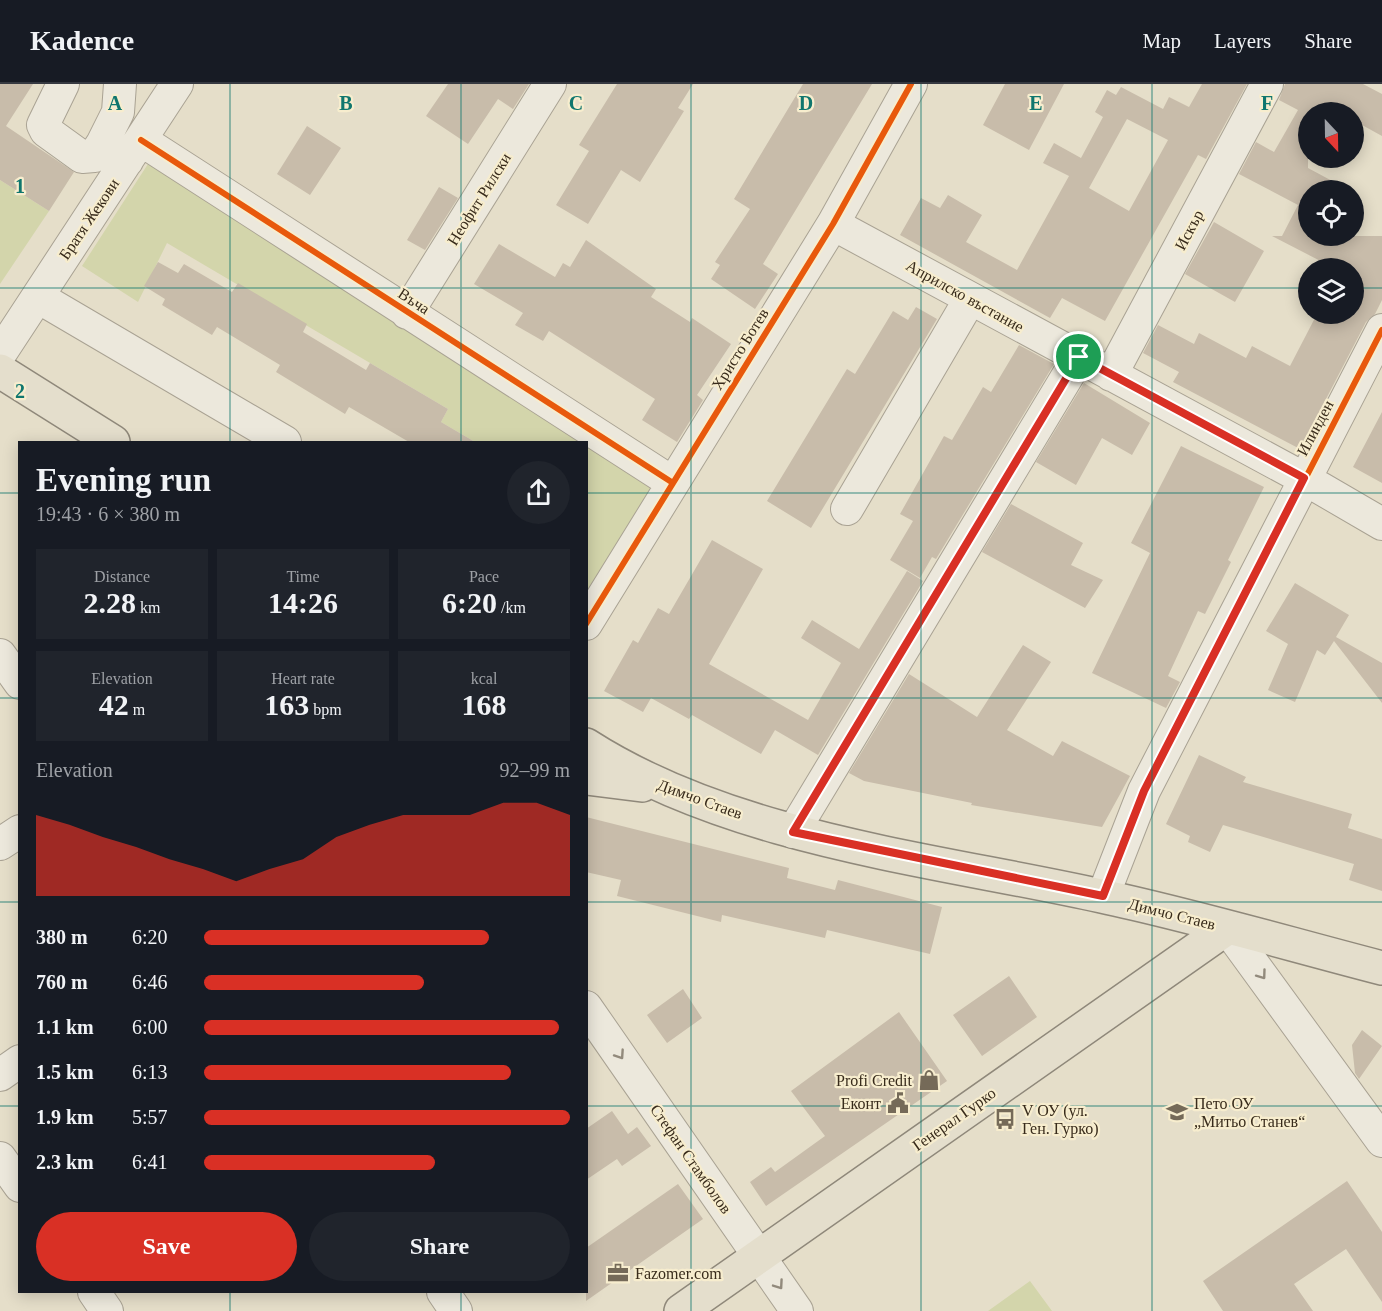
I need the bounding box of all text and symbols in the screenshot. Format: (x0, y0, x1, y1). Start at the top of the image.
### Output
text: Kadence (30, 25, 134, 56)
text: Map (1143, 29, 1181, 53)
text: Layers (1214, 29, 1271, 53)
text: Share (1304, 29, 1352, 53)
text: A (108, 92, 123, 114)
text: B (339, 92, 353, 114)
text: C (569, 92, 583, 114)
text: D (799, 92, 813, 114)
text: E (1029, 92, 1043, 114)
text: F (1261, 92, 1273, 114)
north arrow (1298, 102, 1364, 168)
map controls (1298, 102, 1364, 324)
street label: Неофит Рилски (444, 149, 515, 249)
text: 1 (15, 175, 25, 197)
street label: Братя Жекови (56, 175, 123, 263)
button: locate (1298, 180, 1364, 246)
street label: Искър (1171, 207, 1207, 253)
street label: Априлско въстание (903, 257, 1027, 336)
button: layers (1298, 258, 1364, 324)
street label: Въча (395, 285, 433, 317)
street label: Христо Ботев (708, 305, 773, 393)
pin (1053, 331, 1104, 382)
icon: arrive (1062, 340, 1095, 373)
text: 2 (15, 380, 25, 402)
street label: Илинден (1293, 397, 1338, 459)
button: share (507, 461, 570, 524)
text: Evening run (36, 462, 211, 498)
text: 19:43 · 6 × 380 m (36, 503, 180, 525)
text: Distance (94, 568, 150, 585)
text: Time (286, 568, 320, 585)
text: Pace (469, 568, 499, 585)
text: 2.28 (84, 586, 136, 619)
text: 14:26 (268, 586, 338, 619)
text: 6:20 (442, 586, 497, 619)
text: km (136, 599, 160, 616)
text: /km (497, 599, 526, 616)
text: Elevation (91, 670, 153, 687)
text: Heart rate (271, 670, 335, 687)
text: kcal (471, 670, 497, 687)
text: 42 (99, 688, 129, 721)
text: 163 (264, 688, 309, 721)
text: 168 (462, 688, 507, 721)
text: m (129, 701, 145, 718)
text: bpm (309, 701, 342, 718)
text: Elevation (36, 759, 113, 781)
text: 92–99 m (499, 759, 570, 781)
street label: Димчо Стаев (655, 776, 745, 823)
street label: Димчо Стаев (1126, 895, 1218, 934)
text: 380 m (36, 926, 88, 948)
text: 6:20 (132, 926, 168, 948)
one-way arrow (1254, 969, 1265, 980)
text: 760 m (36, 971, 88, 993)
text: 6:46 (132, 971, 168, 993)
text: 1.1 km (36, 1016, 94, 1038)
text: 6:00 (132, 1016, 168, 1038)
one-way arrow (613, 1049, 624, 1060)
text: 1.5 km (36, 1061, 94, 1083)
text: 6:13 (132, 1061, 168, 1083)
shop icon: Profi Credit (917, 1068, 941, 1092)
place label: Profi Credit (836, 1072, 913, 1089)
street label: Генерал Гурко (909, 1084, 999, 1155)
public building icon: Еконт (886, 1091, 910, 1115)
place label: Еконт (841, 1095, 881, 1112)
place label: Пето ОУ „Митьо Станев“ (1194, 1095, 1305, 1130)
school or university icon: Пето ОУ „Митьо Станев“ (1165, 1100, 1189, 1124)
street label: Стефан Стамболов (646, 1101, 735, 1218)
place label: V ОУ (ул. Ген. Гурко) (1022, 1102, 1099, 1138)
text: 1.9 km (36, 1106, 94, 1128)
text: 5:57 (132, 1106, 168, 1128)
bus stop icon: V ОУ (ул. Ген. Гурко) (993, 1107, 1017, 1131)
text: 2.3 km (36, 1151, 94, 1173)
text: 6:41 (132, 1151, 168, 1173)
button: Save (36, 1212, 297, 1281)
button: Share (309, 1212, 570, 1281)
office icon: Fazomer.com (606, 1261, 630, 1285)
place label: Fazomer.com (635, 1265, 722, 1282)
one-way arrow (772, 1278, 783, 1289)

